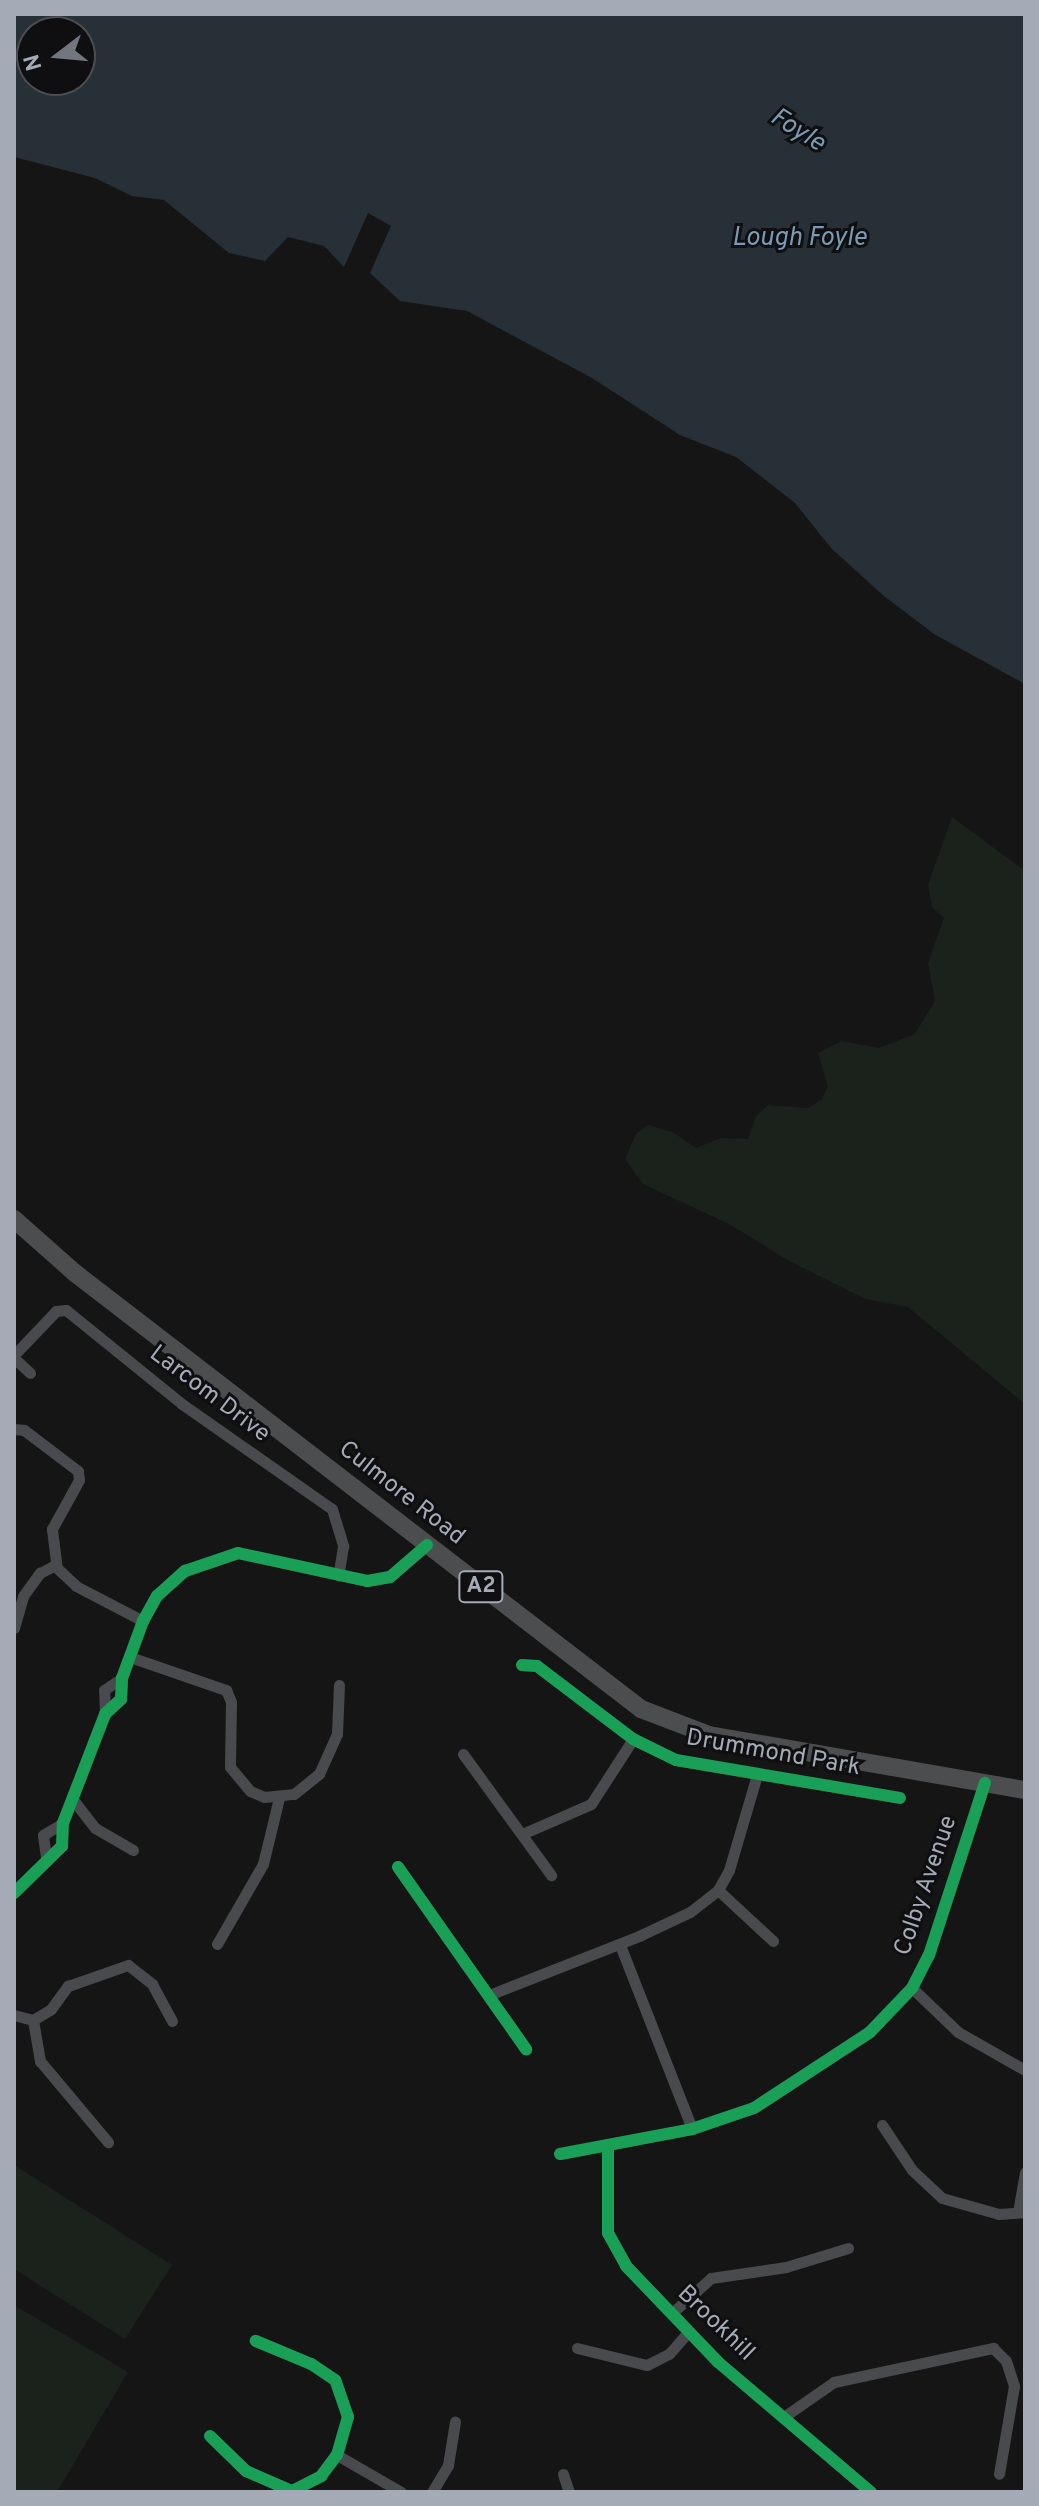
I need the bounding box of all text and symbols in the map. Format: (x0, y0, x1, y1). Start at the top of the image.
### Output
north arrow (16, 16, 96, 96)
text: N (19, 51, 50, 74)
water label: Foyle (764, 102, 830, 160)
water label: Lough Foyle (732, 223, 866, 255)
street label: Larcom Drive (143, 1340, 275, 1450)
street label: Culmore Road (332, 1436, 470, 1552)
road number: A2 (457, 1569, 505, 1605)
street label: Drummond Park (684, 1725, 862, 1783)
street label: Colby Avenue (889, 1812, 965, 1960)
street label: Brookhill (670, 2280, 760, 2368)

